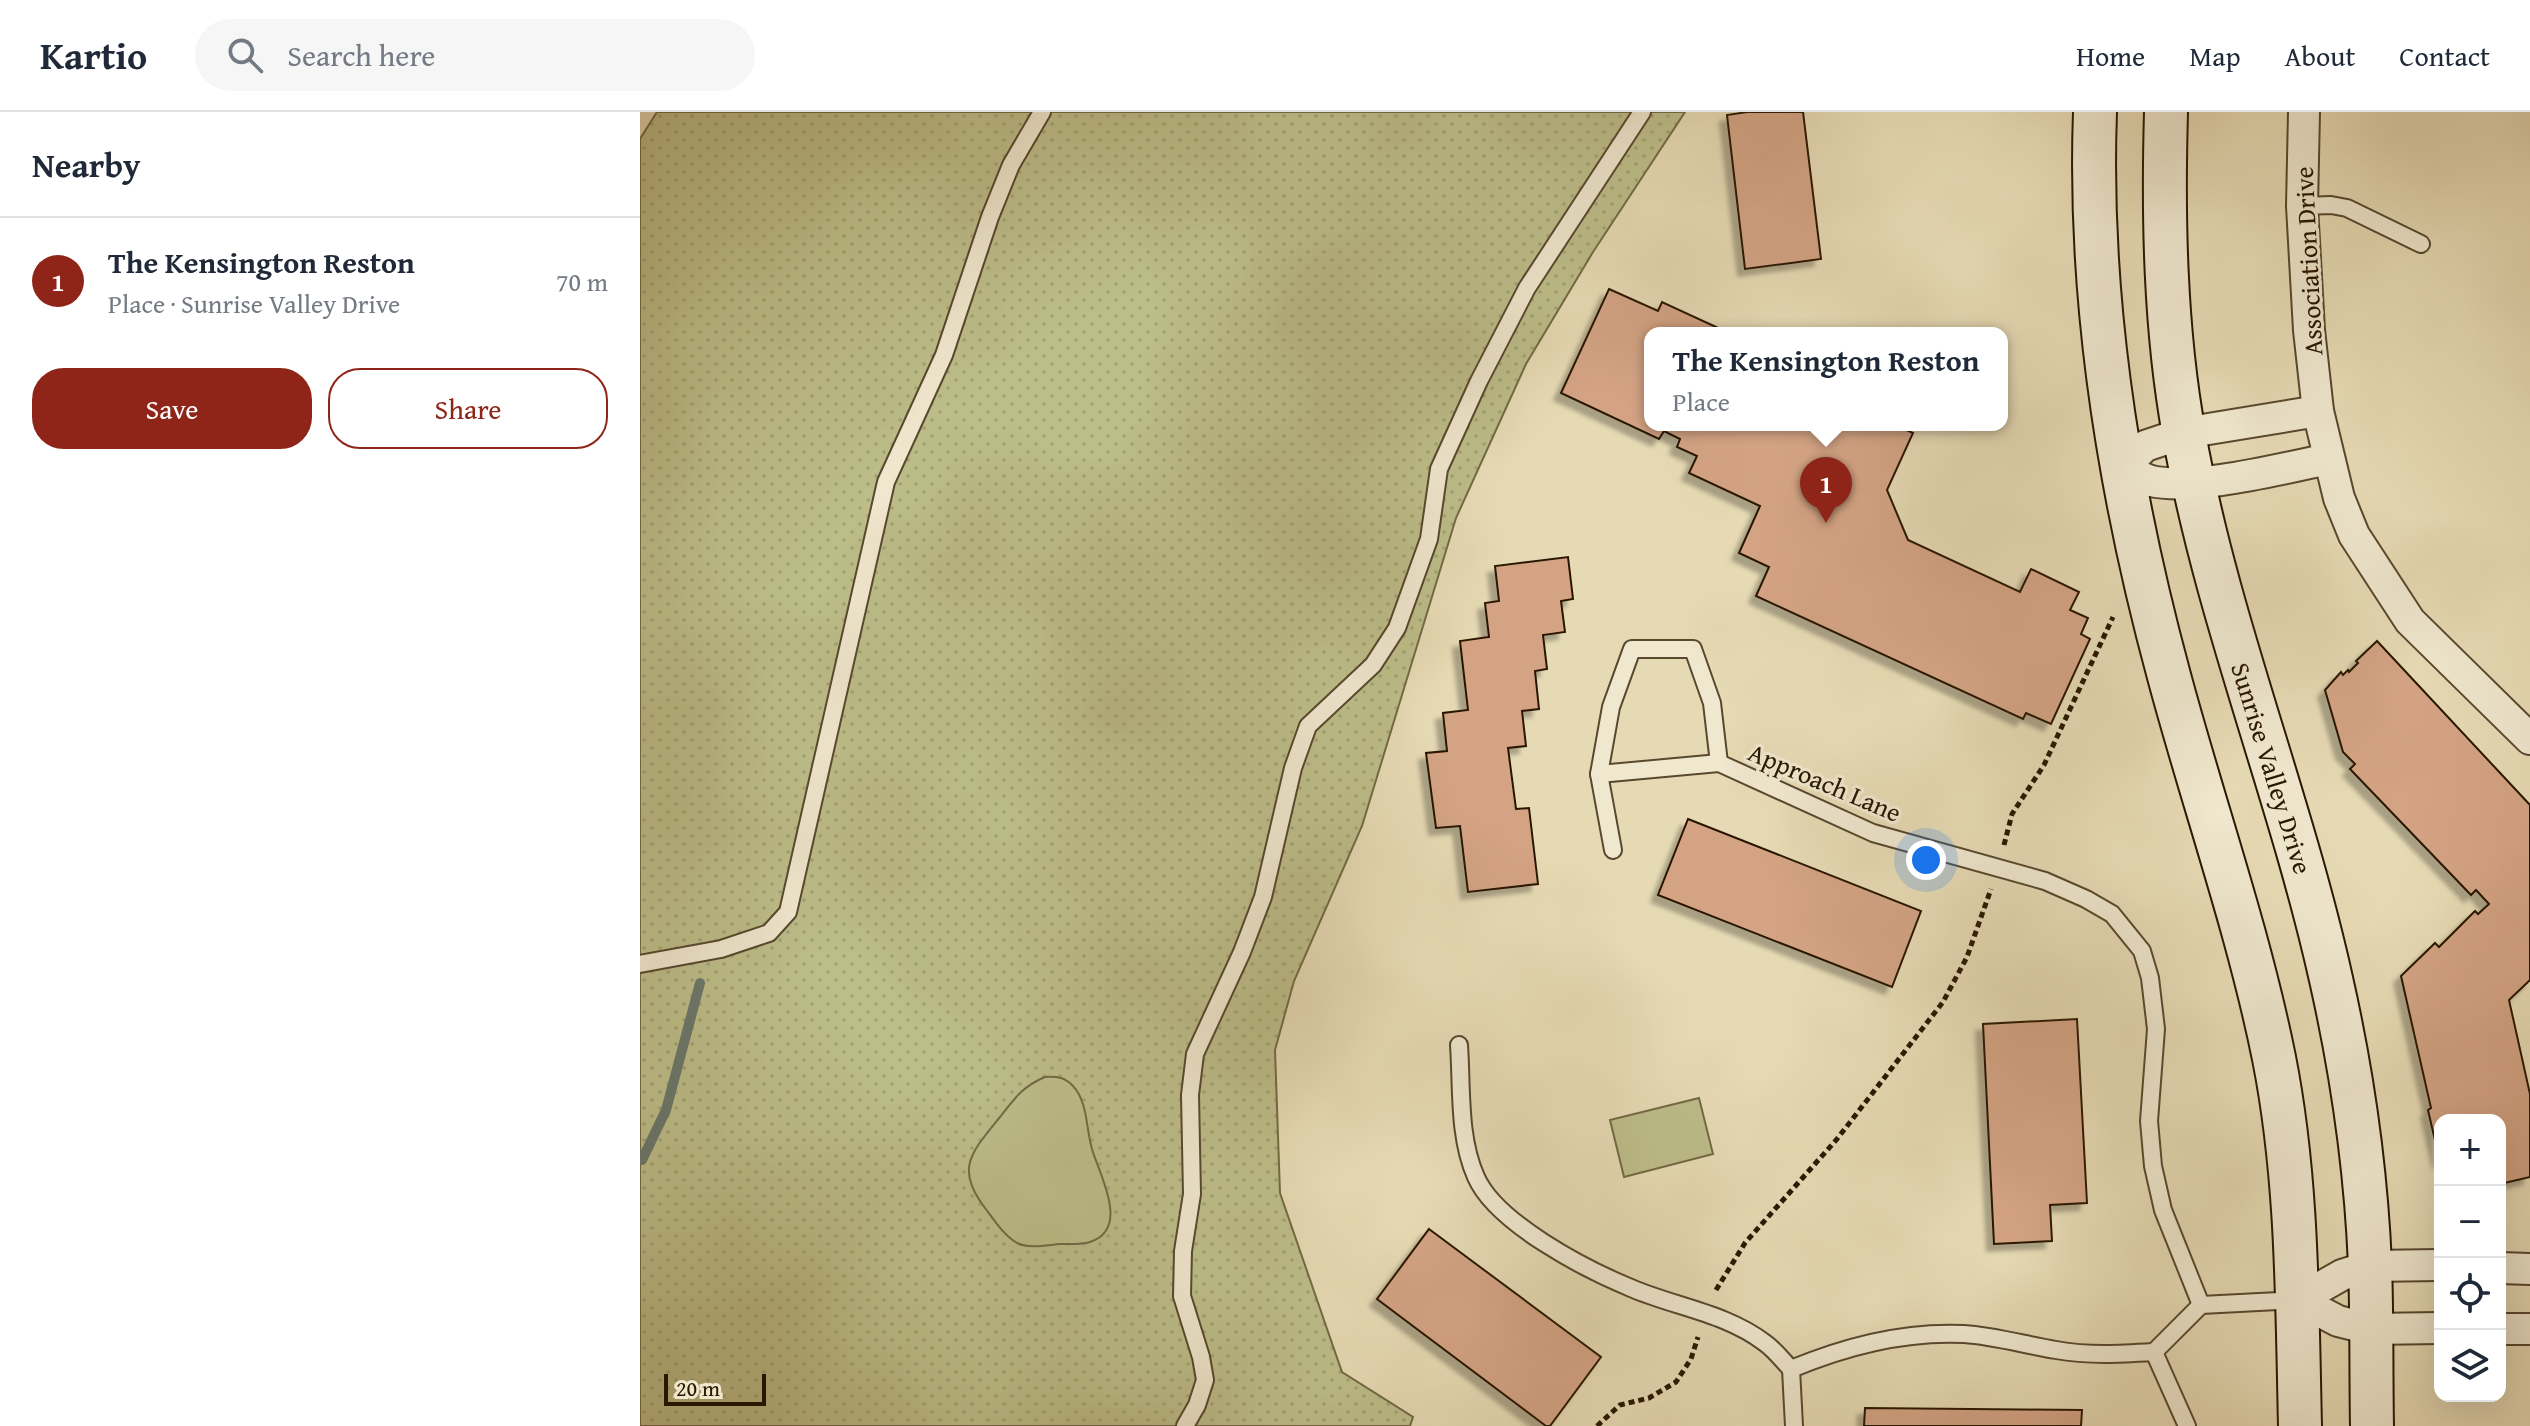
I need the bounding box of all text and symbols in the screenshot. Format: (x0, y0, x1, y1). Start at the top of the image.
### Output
search box (195, 19, 755, 91)
text: Kartio (40, 27, 147, 83)
icon: search (223, 33, 267, 77)
text: Search here (287, 33, 435, 77)
text: Home (2076, 35, 2145, 76)
text: Map (2189, 35, 2241, 76)
text: About (2285, 35, 2355, 76)
text: Contact (2399, 35, 2490, 76)
text: Nearby (32, 140, 141, 189)
street label: Association Drive (2284, 166, 2332, 356)
text: The Kensington Reston (108, 240, 415, 284)
text: 1 (51, 262, 65, 301)
text: 70 m (556, 262, 608, 301)
text: Place · Sunrise Valley Drive (108, 284, 400, 323)
popup (1644, 327, 2008, 431)
text: The Kensington Reston (1673, 338, 1979, 382)
button: Save (32, 368, 312, 449)
button: Share (328, 368, 608, 449)
text: Place (1673, 382, 1730, 421)
pin: 1 (1800, 457, 1852, 523)
street label: Sunrise Valley Drive (2221, 657, 2323, 879)
street label: Approach Lane (1742, 732, 1908, 832)
your location (1906, 840, 1946, 880)
map controls (2434, 1114, 2506, 1402)
button: + (2434, 1114, 2506, 1186)
button: − (2434, 1186, 2506, 1258)
button: locate (2434, 1258, 2506, 1330)
button: layers (2434, 1330, 2506, 1402)
scale bar (664, 1370, 766, 1406)
text: 20 m (676, 1372, 720, 1404)

